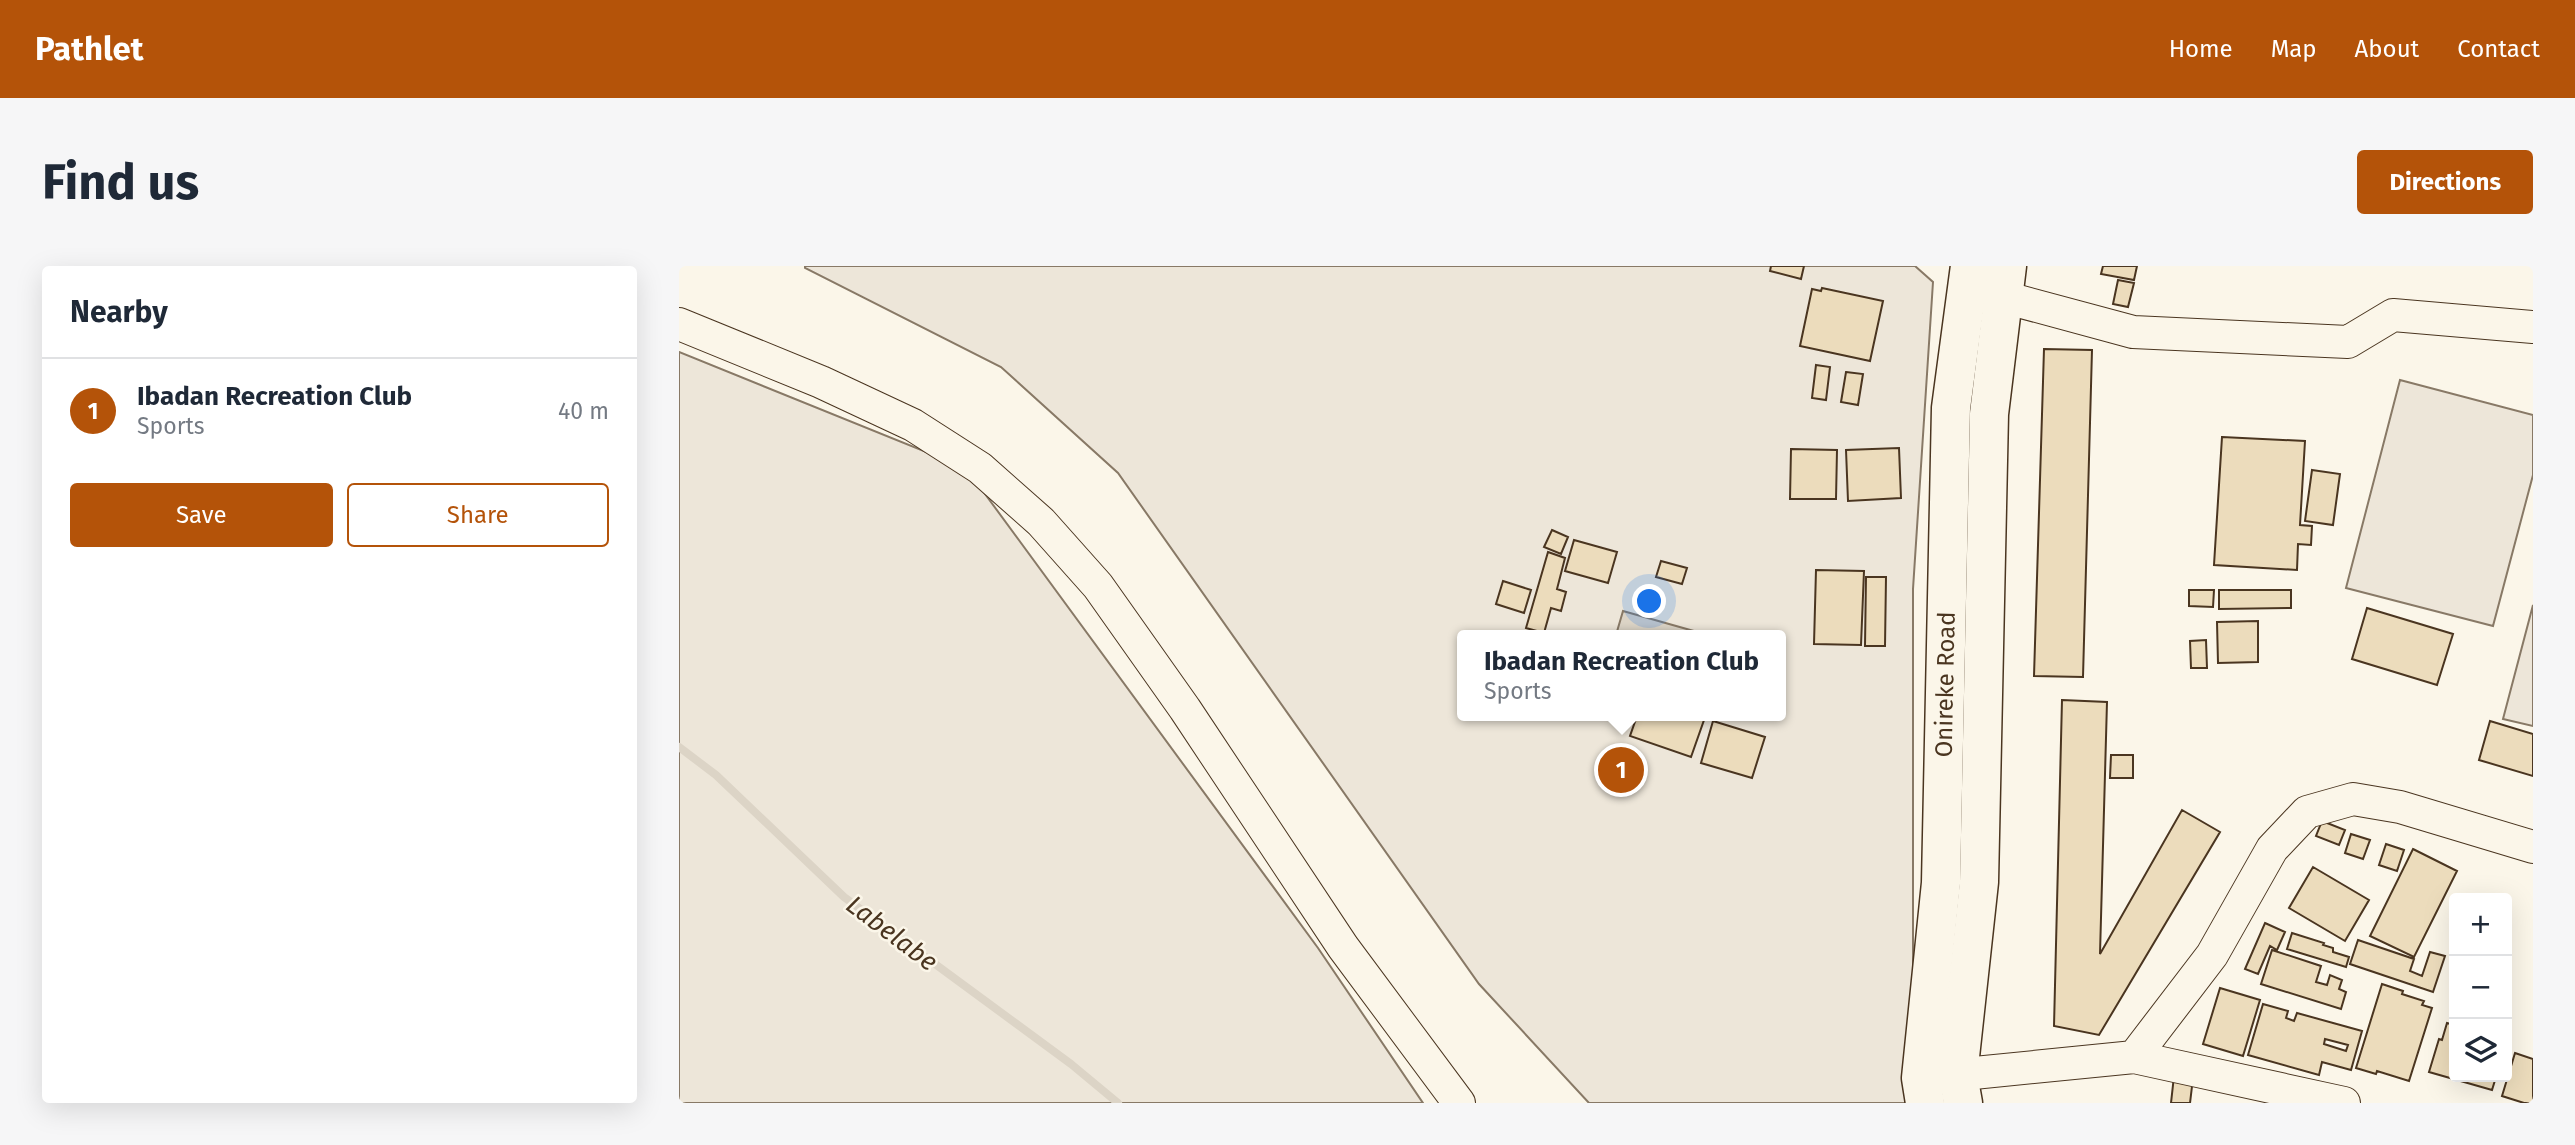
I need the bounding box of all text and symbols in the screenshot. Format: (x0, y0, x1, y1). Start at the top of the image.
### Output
text: Pathlet (35, 29, 144, 69)
text: Home (2169, 35, 2233, 63)
text: Map (2271, 35, 2317, 63)
text: About (2355, 35, 2419, 63)
text: Contact (2457, 35, 2540, 63)
button: Directions (2357, 150, 2533, 214)
text: Find us (42, 153, 199, 212)
text: Nearby (70, 294, 168, 330)
text: Ibadan Recreation Club (137, 381, 412, 412)
text: 1 (88, 397, 98, 425)
text: 40 m (558, 397, 609, 425)
text: Sports (137, 412, 205, 440)
button: Save (70, 483, 333, 547)
button: Share (347, 483, 609, 547)
your location (1632, 584, 1666, 618)
street label: Onireke Road (1930, 611, 1961, 758)
popup (1457, 630, 1786, 721)
text: Ibadan Recreation Club (1484, 646, 1759, 677)
text: Sports (1484, 677, 1552, 705)
pin: 1 (1598, 744, 1644, 796)
water label: Labelabe (840, 889, 943, 978)
map controls (2449, 893, 2512, 1082)
button: + (2449, 893, 2512, 956)
button: − (2449, 956, 2512, 1019)
button: layers (2449, 1019, 2512, 1082)

